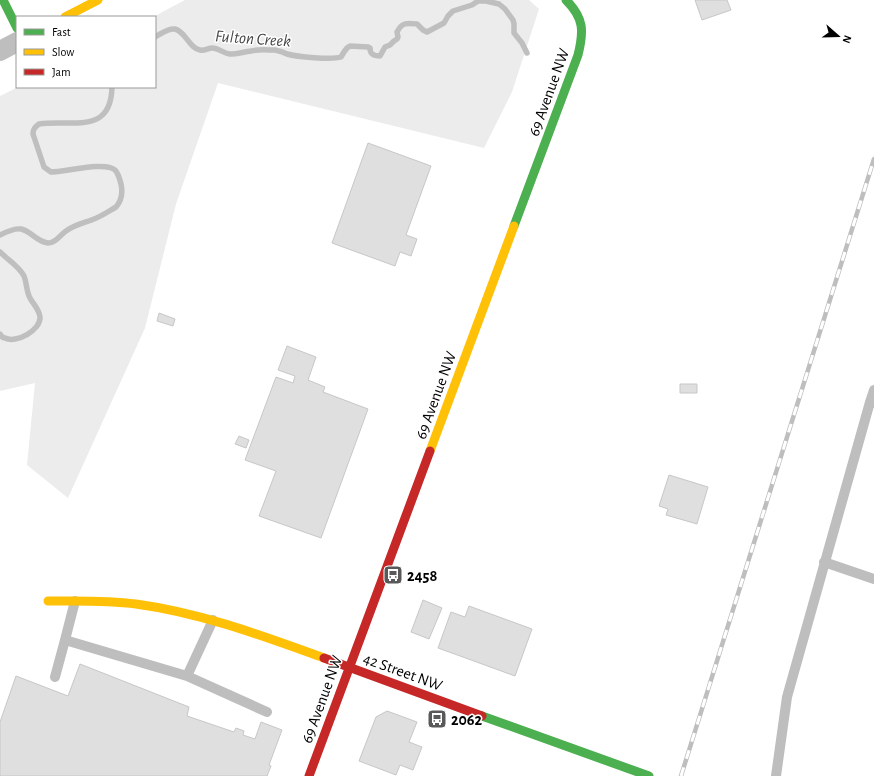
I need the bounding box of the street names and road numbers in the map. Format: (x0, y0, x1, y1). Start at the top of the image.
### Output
street label: 69 Avenue NW (526, 46, 572, 138)
street label: 69 Avenue NW (413, 349, 459, 441)
street label: 42 Street NW (361, 650, 445, 694)
street label: 69 Avenue NW (299, 653, 345, 745)

